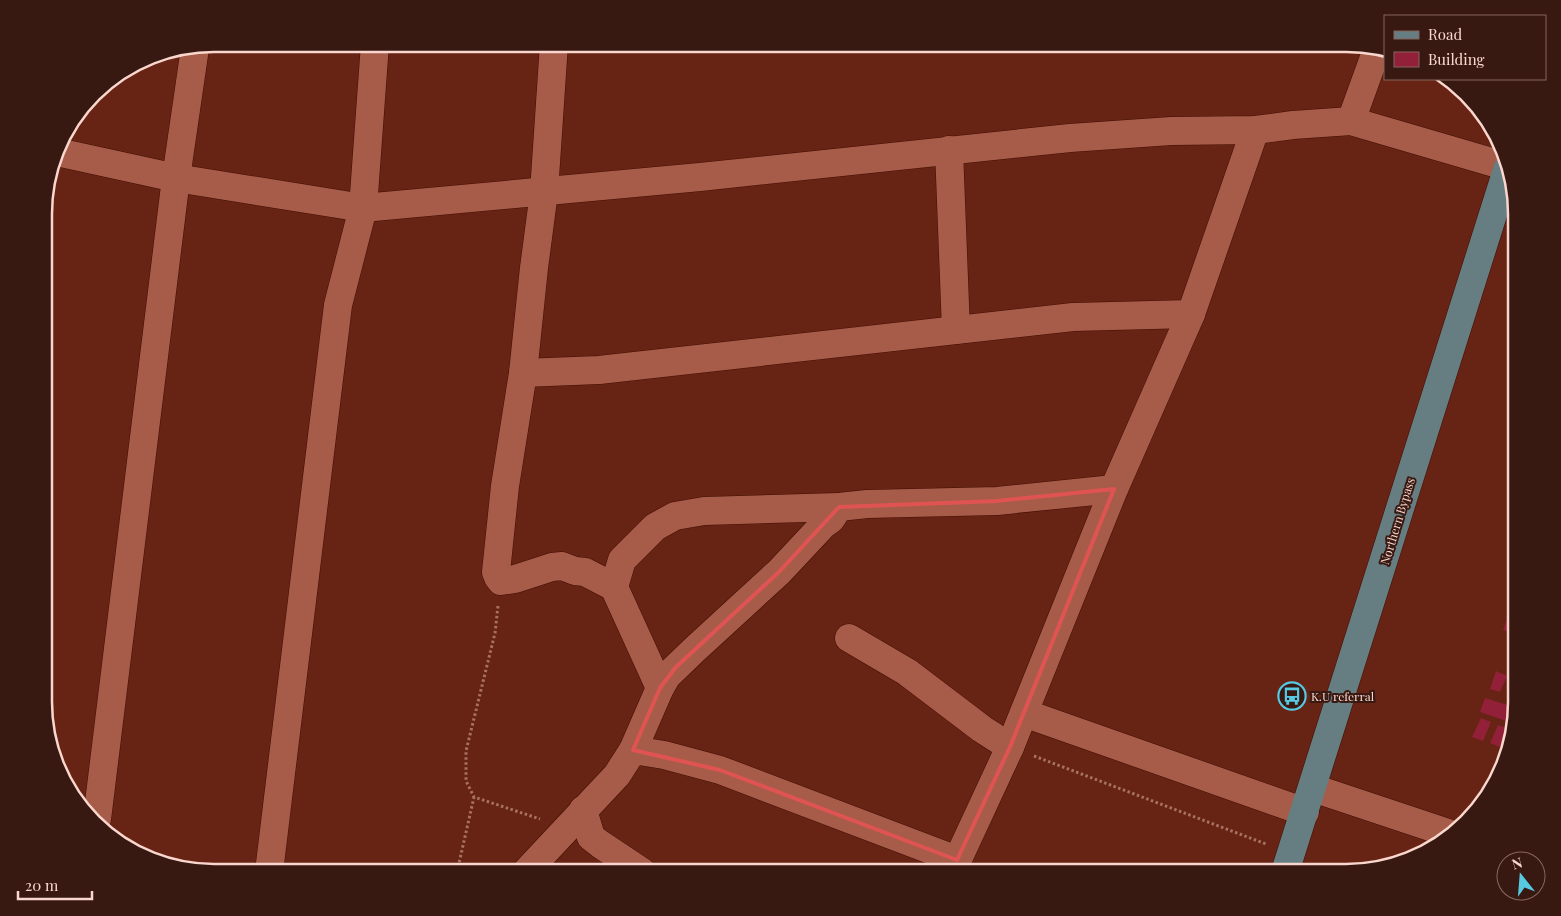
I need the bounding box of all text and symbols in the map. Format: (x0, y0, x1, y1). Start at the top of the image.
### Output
legend (1384, 15, 1546, 80)
text: Road (1428, 24, 1462, 44)
text: Building (1428, 49, 1485, 69)
street label: Northern Bypass (1376, 476, 1418, 566)
bus stop icon: K.U referral (1277, 681, 1307, 711)
place label: K.U referral (1311, 688, 1375, 704)
north arrow (1496, 851, 1546, 901)
text: N (1509, 853, 1525, 874)
scale bar (18, 868, 91, 900)
text: 20 m (25, 875, 59, 895)

